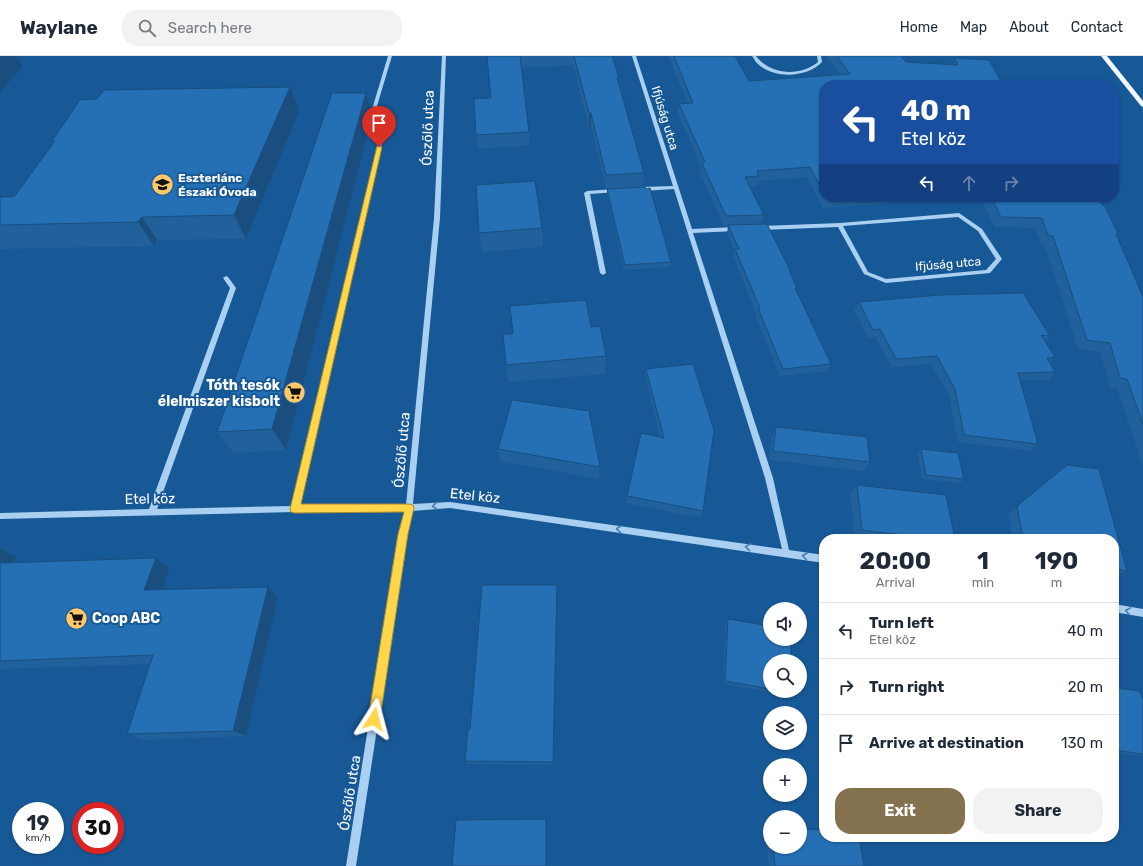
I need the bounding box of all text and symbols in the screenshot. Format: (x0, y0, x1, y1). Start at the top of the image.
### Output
search box (122, 10, 402, 46)
text: Waylane (20, 16, 98, 39)
icon: search (136, 17, 158, 39)
text: Search here (168, 19, 252, 37)
text: Home (900, 19, 938, 36)
text: Map (960, 19, 987, 36)
text: About (1009, 19, 1049, 36)
text: Contact (1071, 19, 1123, 36)
street label: Ifjúság utca (649, 84, 681, 152)
street label: Ószőlő utca (417, 90, 438, 166)
text: 40 m (901, 94, 971, 127)
icon: left (835, 96, 887, 148)
pin (362, 106, 396, 147)
icon: arrive (368, 112, 390, 134)
text: Etel köz (901, 128, 966, 150)
place label: Eszterlánc Északi Óvoda (178, 171, 256, 199)
school or university icon: Eszterlánc Északi Óvoda (149, 172, 175, 198)
icon: left (916, 172, 938, 194)
icon: ahead (958, 172, 980, 194)
icon: right (1000, 172, 1022, 194)
street label: Ifjúság utca (914, 254, 982, 274)
place label: Tóth tesók élelmiszer kisbolt (158, 377, 281, 410)
supermarket icon: Tóth tesók élelmiszer kisbolt (282, 380, 308, 406)
street label: Ószőlő utca (389, 411, 414, 489)
street label: Etel köz (449, 485, 501, 507)
street label: Etel köz (125, 490, 175, 508)
one-way arrow (432, 502, 438, 511)
one-way arrow (616, 525, 622, 534)
one-way arrow (745, 543, 751, 552)
text: 20:00 (860, 547, 931, 575)
text: 1 (977, 547, 989, 575)
text: 190 (1035, 547, 1078, 575)
one-way arrow (802, 552, 808, 561)
text: Arrival (876, 575, 915, 590)
text: min (972, 575, 994, 590)
text: m (1051, 575, 1062, 590)
map controls (763, 602, 807, 854)
button: sound (763, 602, 807, 646)
supermarket icon: Coop ABC (63, 605, 89, 631)
one-way arrow (1125, 607, 1132, 616)
place label: Coop ABC (92, 610, 160, 627)
text: Turn left (869, 614, 934, 632)
icon: left (835, 620, 857, 642)
text: 40 m (1067, 622, 1103, 640)
text: Etel köz (869, 632, 916, 647)
button: search (763, 654, 807, 698)
icon: right (835, 676, 857, 698)
text: Turn right (869, 678, 944, 696)
text: 20 m (1068, 678, 1103, 696)
position arrow (353, 698, 395, 740)
button: layers (763, 706, 807, 750)
icon: arrive (835, 732, 857, 754)
text: Arrive at destination (869, 734, 1024, 752)
text: 130 m (1061, 734, 1103, 752)
street label: Ószőlő utca (335, 754, 364, 832)
button: + (763, 758, 807, 802)
button: Exit (835, 788, 965, 834)
button: Share (973, 788, 1103, 834)
speed limit sign: 30 (72, 802, 124, 854)
button: − (763, 810, 807, 854)
text: 19 (27, 811, 49, 835)
text: km/h (26, 832, 50, 844)

